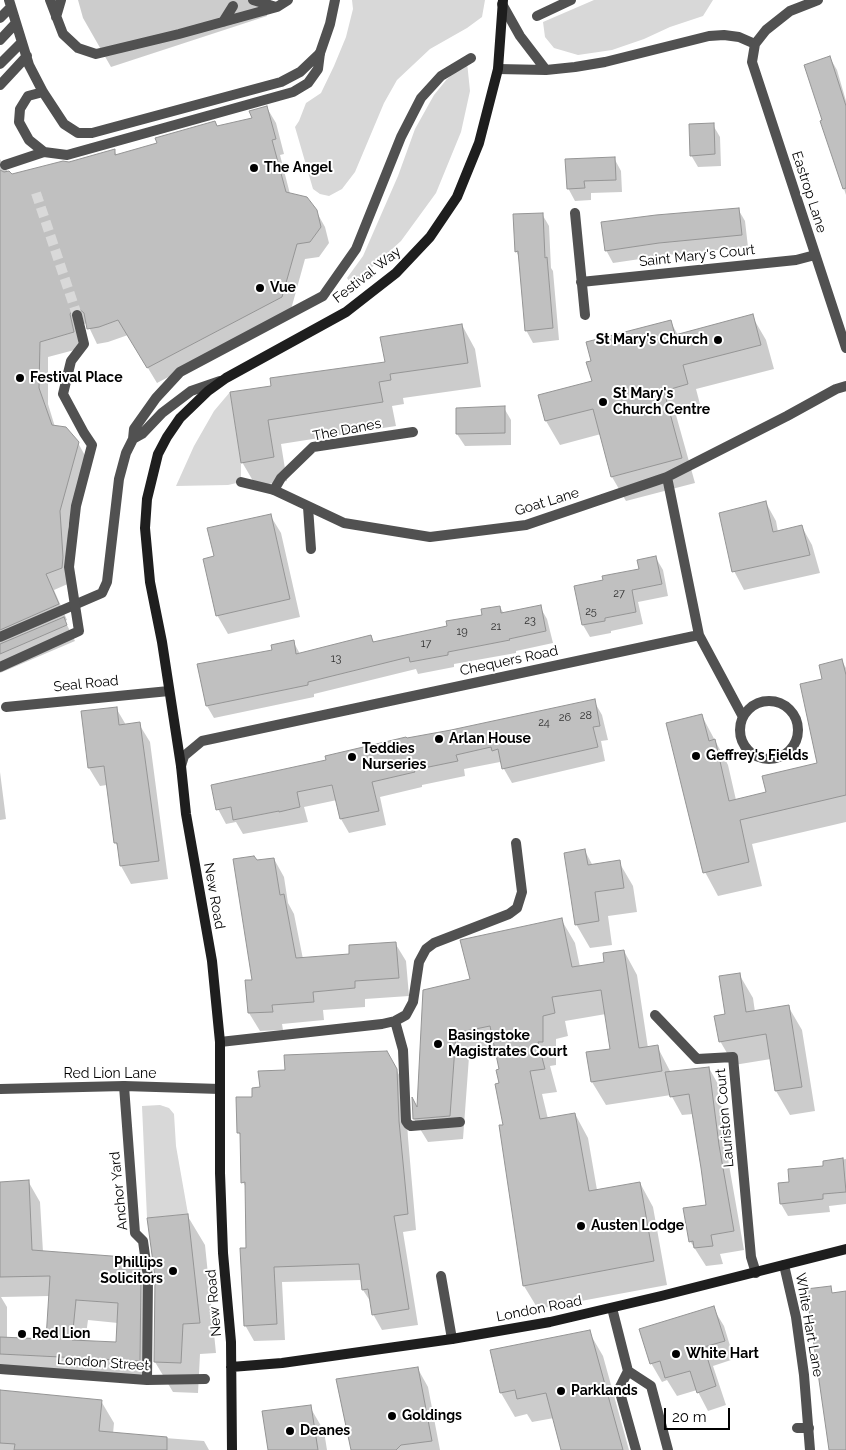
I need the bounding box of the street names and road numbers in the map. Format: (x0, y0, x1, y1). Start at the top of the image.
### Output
street label: Eastrop Lane (788, 149, 830, 235)
street label: Saint Mary's Court (638, 242, 756, 270)
street label: Festival Way (330, 243, 404, 307)
street label: The Danes (311, 415, 383, 445)
street label: Goat Lane (513, 484, 581, 520)
street label: Chequers Road (458, 642, 560, 680)
street label: Seal Road (53, 672, 119, 696)
street label: New Road (200, 861, 228, 931)
street label: Red Lion Lane (64, 1066, 156, 1082)
street label: Lauriston Court (712, 1068, 738, 1168)
street label: Anchor Yard (107, 1151, 131, 1231)
street label: New Road (203, 1269, 225, 1337)
street label: White Hart Lane (792, 1272, 826, 1378)
street label: London Road (495, 1292, 583, 1326)
street label: London Street (56, 1351, 150, 1375)

